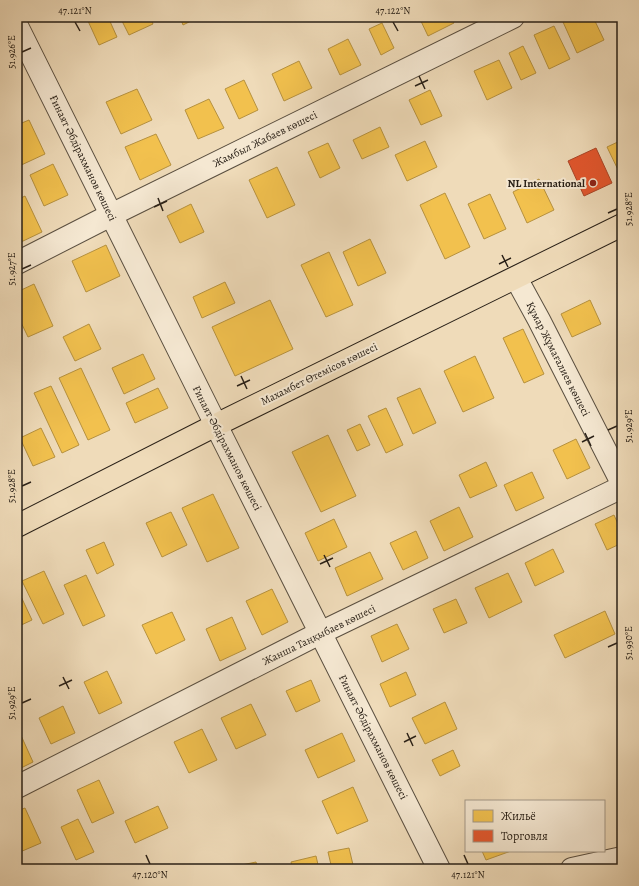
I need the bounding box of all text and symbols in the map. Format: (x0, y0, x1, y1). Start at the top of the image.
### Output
text: 47.121°N (58, 4, 92, 17)
text: 47.122°N (376, 4, 410, 17)
text: 51.926°E (5, 35, 18, 69)
street label: Ғинаят Әбдірахманов көшесі (46, 93, 120, 223)
street label: Жамбыл Жабаев көшесі (210, 107, 320, 171)
place label: NL International (507, 176, 585, 191)
marker: NL International (588, 178, 598, 188)
text: 51.928°E (622, 192, 635, 226)
text: 51.927°E (5, 252, 18, 286)
street label: Құмар Жұмағалиев көшесі (523, 299, 593, 419)
street label: Махамбет Өтемісов көшесі (258, 339, 380, 409)
street label: Ғинаят Әбдірахманов көшесі (189, 383, 265, 513)
text: 51.929°E (622, 409, 635, 443)
text: 51.928°E (5, 469, 18, 503)
street label: Жанша Таңқыбаев көшесі (260, 601, 378, 669)
text: 51.930°E (622, 626, 635, 660)
street label: Ғинаят Әбдірахманов көшесі (335, 672, 411, 802)
text: 51.929°E (5, 686, 18, 720)
legend (465, 800, 605, 852)
text: Жильё (501, 808, 536, 824)
text: Торговля (501, 828, 548, 844)
text: 47.120°N (132, 868, 168, 881)
text: 47.121°N (451, 868, 485, 881)

